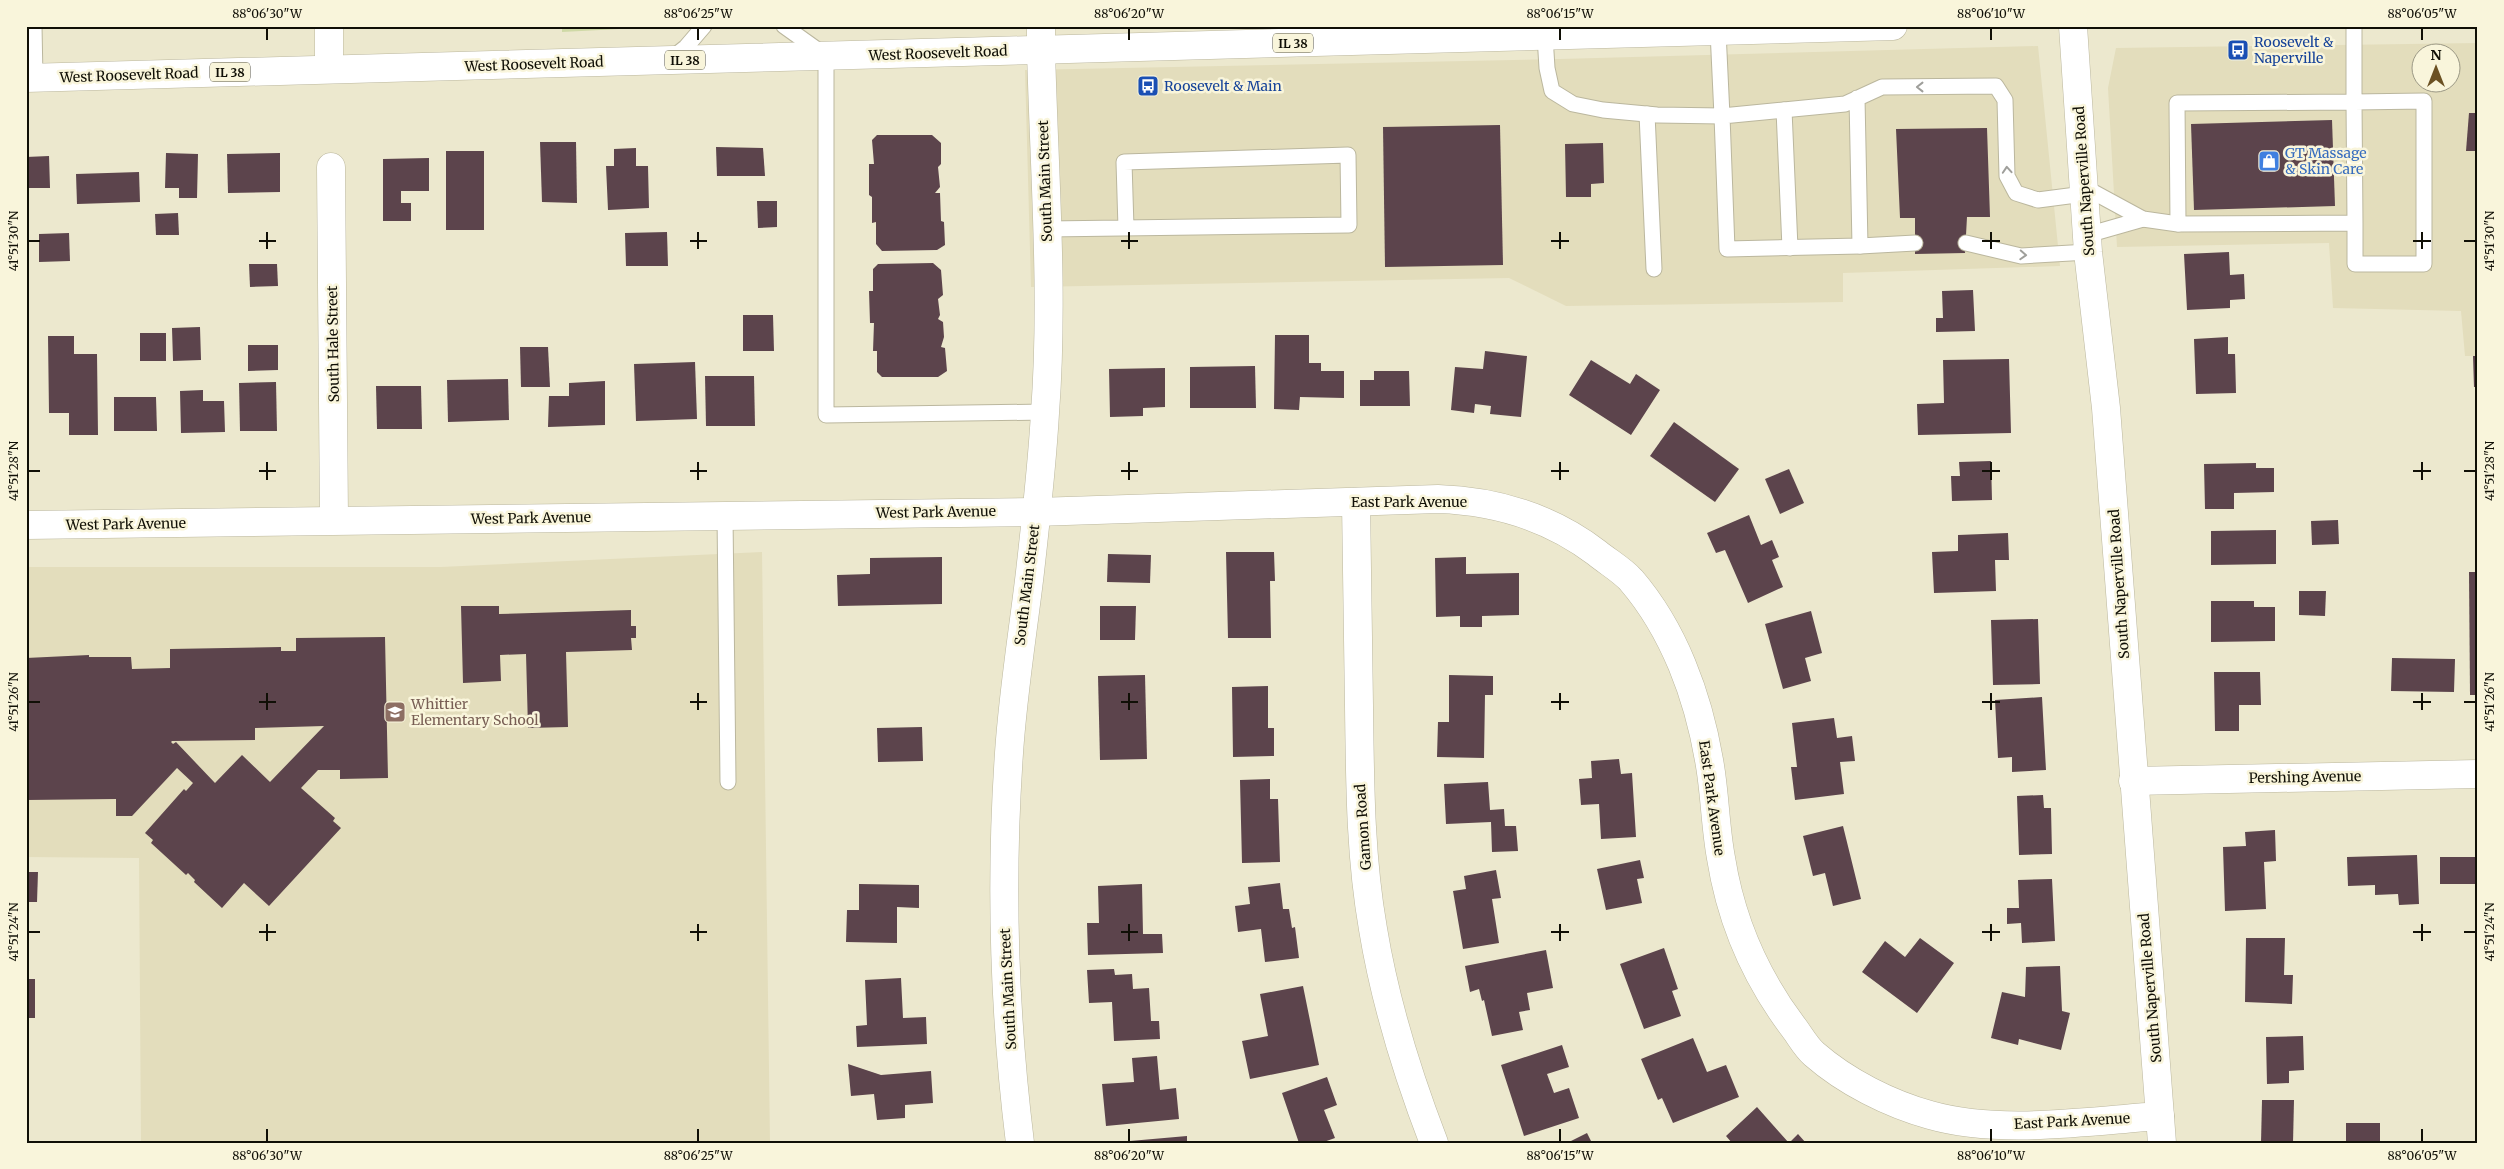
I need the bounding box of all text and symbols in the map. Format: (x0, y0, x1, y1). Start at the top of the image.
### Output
text: 88°06'30"W (232, 6, 303, 21)
text: 88°06'25"W (664, 6, 733, 21)
text: 88°06'20"W (1094, 6, 1165, 21)
text: 88°06'15"W (1526, 6, 1595, 21)
text: 88°06'10"W (1957, 6, 2026, 21)
text: 88°06'05"W (2387, 6, 2458, 21)
place label: Roosevelt & Naperville (2254, 33, 2334, 67)
road number: IL 38 (1273, 34, 1313, 52)
bus stop icon: Roosevelt & Naperville (2226, 38, 2250, 62)
street label: West Roosevelt Road (867, 42, 1008, 64)
north arrow (2412, 42, 2462, 92)
text: N (2430, 46, 2442, 64)
road number: IL 38 (665, 50, 705, 70)
street label: West Roosevelt Road (463, 53, 604, 75)
road number: IL 38 (210, 62, 250, 82)
street label: West Roosevelt Road (58, 64, 199, 86)
bus stop icon: Roosevelt & Main (1136, 74, 1160, 98)
place label: Roosevelt & Main (1164, 77, 1282, 95)
one-way arrow (1916, 81, 1924, 92)
street label: South Naperville Road (2070, 105, 2098, 256)
street label: South Main Street (1034, 119, 1056, 242)
place label: GT Massage & Skin Care (2285, 144, 2367, 178)
shop icon: GT Massage & Skin Care (2257, 149, 2281, 173)
one-way arrow (2002, 165, 2013, 173)
text: 41°51'30"N (6, 210, 21, 271)
text: 41°51'30"N (2482, 210, 2497, 271)
one-way arrow (2019, 249, 2027, 260)
street label: South Hale Street (323, 285, 343, 403)
text: 41°51'28"N (6, 440, 21, 501)
text: 41°51'28"N (2482, 440, 2497, 501)
street label: East Park Avenue (1351, 493, 1467, 511)
street label: West Park Avenue (875, 502, 996, 522)
street label: West Park Avenue (470, 508, 591, 528)
street label: South Naperville Road (2105, 508, 2133, 659)
street label: West Park Avenue (65, 514, 186, 534)
street label: South Main Street (1011, 523, 1043, 647)
text: 41°51'26"N (6, 672, 21, 732)
text: 41°51'26"N (2482, 672, 2497, 732)
place label: Whittier Elementary School (410, 695, 539, 729)
school or university icon: Whittier Elementary School (383, 700, 407, 724)
street label: East Park Avenue (1695, 739, 1729, 857)
street label: Pershing Avenue (2249, 767, 2361, 787)
street label: Gamon Road (1351, 783, 1375, 871)
text: 41°51'24"N (6, 902, 21, 962)
text: 41°51'24"N (2482, 902, 2497, 962)
street label: South Naperville Road (2134, 912, 2165, 1063)
street label: South Main Street (996, 927, 1020, 1050)
street label: East Park Avenue (2014, 1109, 2130, 1133)
text: 88°06'30"W (232, 1148, 303, 1163)
text: 88°06'25"W (664, 1148, 733, 1163)
text: 88°06'20"W (1094, 1148, 1165, 1163)
text: 88°06'15"W (1526, 1148, 1595, 1163)
text: 88°06'10"W (1957, 1148, 2026, 1163)
text: 88°06'05"W (2387, 1148, 2458, 1163)

